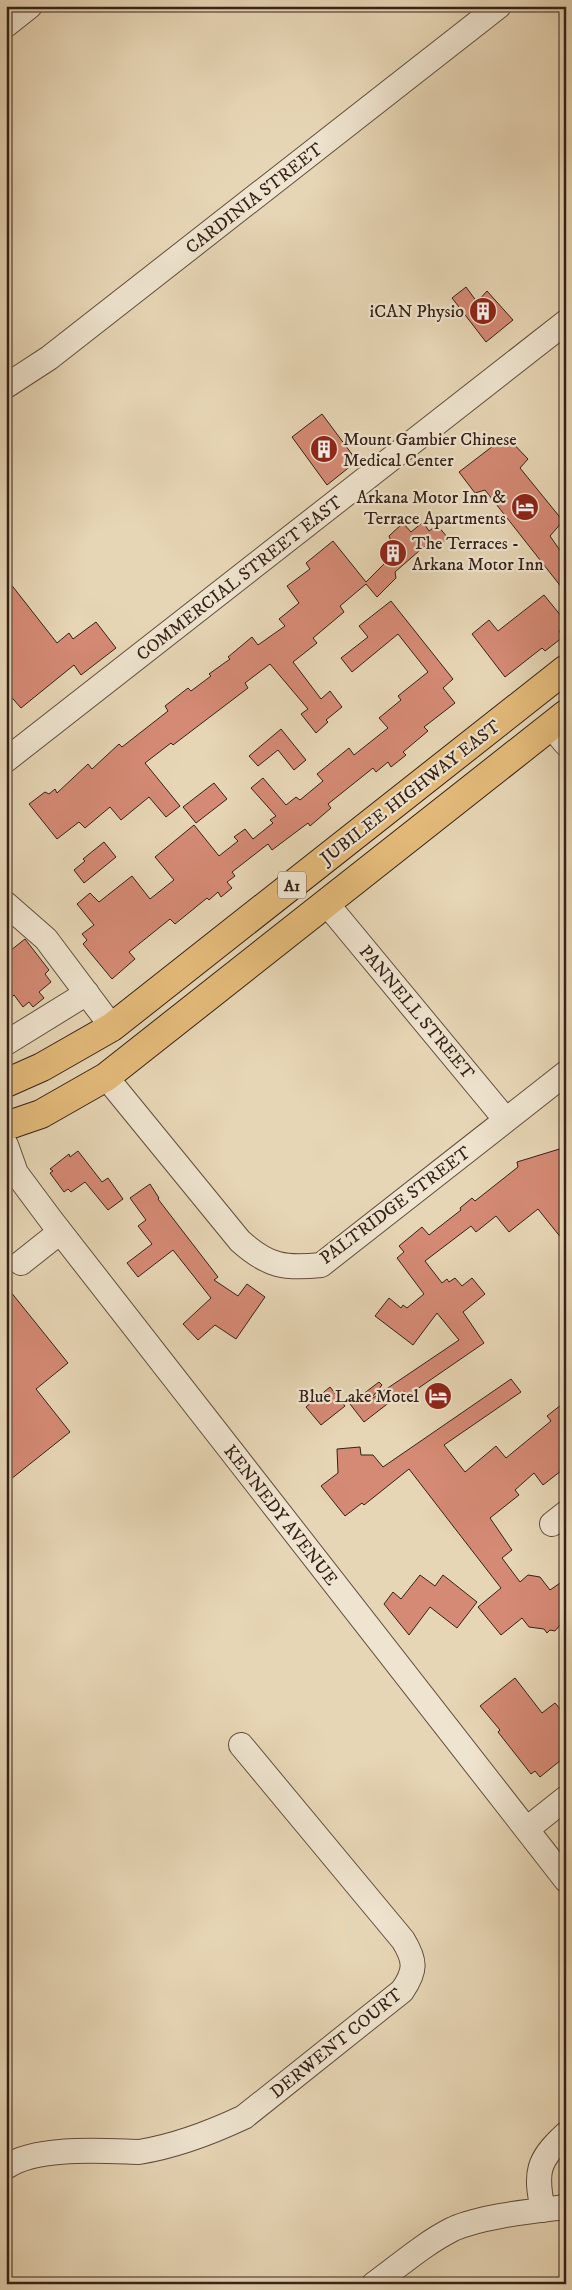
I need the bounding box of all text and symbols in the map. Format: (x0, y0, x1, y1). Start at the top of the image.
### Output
street label: CARDINIA STREET (182, 138, 328, 259)
building icon: iCAN Physio (468, 296, 498, 326)
place label: iCAN Physio (370, 301, 464, 323)
place label: Mount Gambier Chinese Medical Center (343, 429, 517, 472)
building icon: Mount Gambier Chinese Medical Center (309, 434, 339, 464)
place label: Arkana Motor Inn & Terrace Apartments (357, 487, 506, 530)
street label: COMMERCIAL STREET EAST (132, 491, 347, 666)
hotel icon: Arkana Motor Inn & Terrace Apartments (510, 492, 540, 522)
place label: The Terraces - Arkana Motor Inn (412, 533, 544, 576)
building icon: The Terraces - Arkana Motor Inn (378, 538, 408, 568)
street label: JUBILEE HIGHWAY EAST (315, 716, 505, 871)
road number: A1 (278, 872, 306, 898)
street label: PANNELL STREET (354, 941, 479, 1084)
street label: PALTRIDGE STREET (316, 1142, 476, 1270)
hotel icon: Blue Lake Motel (423, 1381, 453, 1411)
place label: Blue Lake Motel (298, 1386, 420, 1408)
street label: KENNEDY AVENUE (218, 1441, 342, 1591)
street label: DERWENT COURT (266, 1984, 407, 2104)

